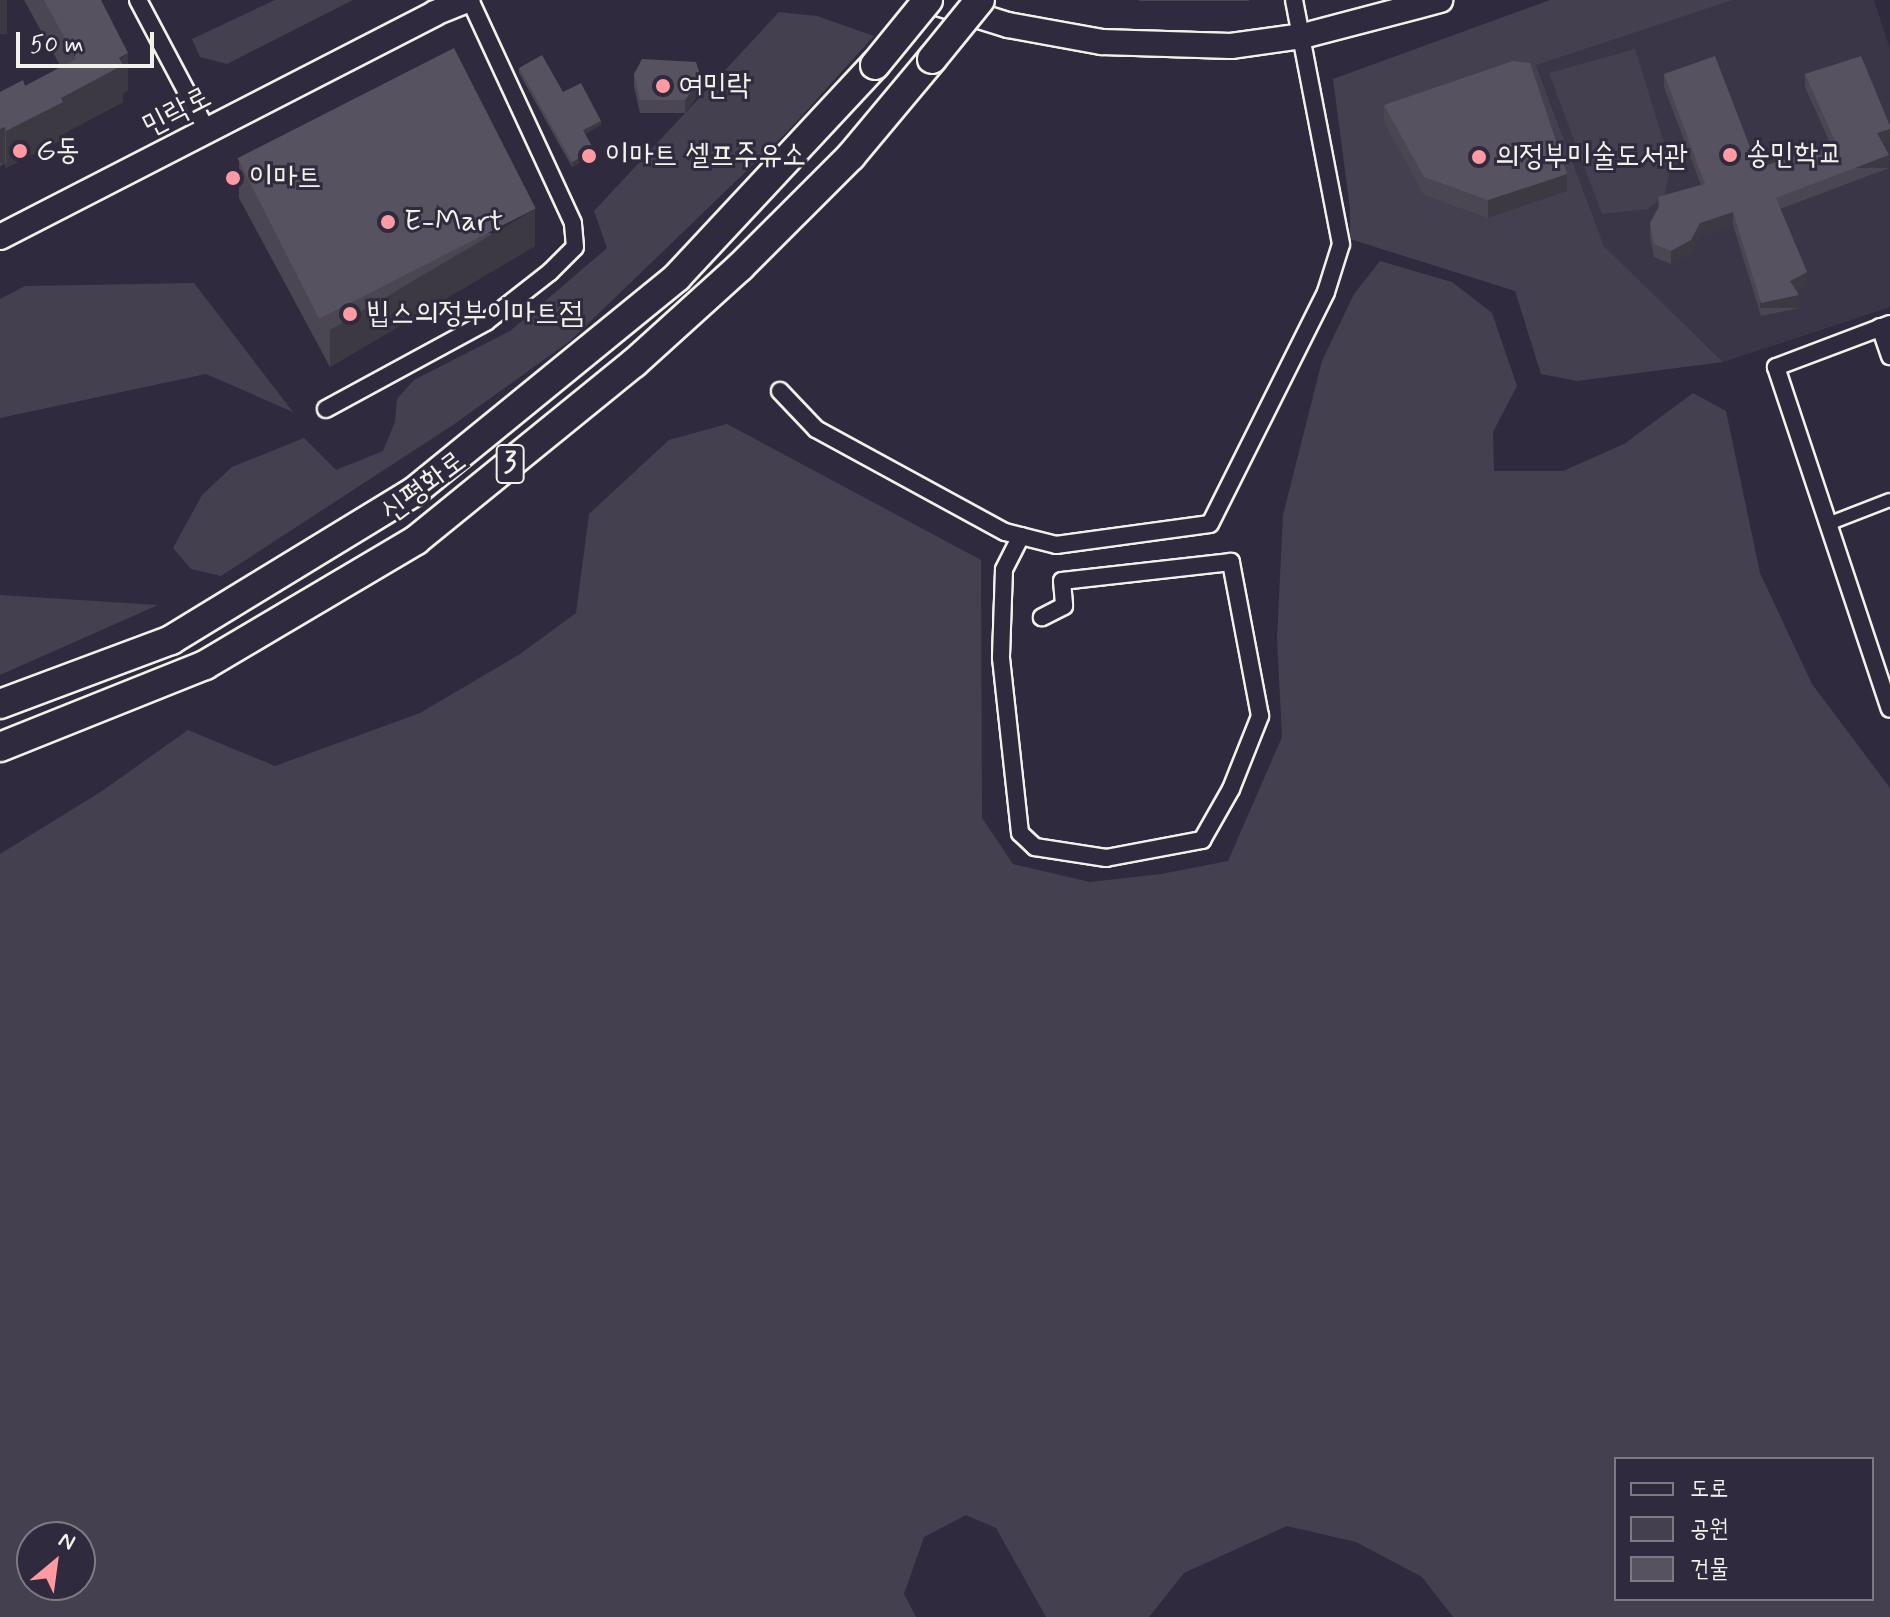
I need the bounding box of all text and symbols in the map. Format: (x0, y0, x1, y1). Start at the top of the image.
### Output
scale bar (20, 16, 158, 66)
text: 50 m (30, 30, 84, 61)
place label: 여민락 (679, 68, 751, 104)
marker: 여민락 (654, 77, 672, 95)
street label: 민락로 (137, 80, 217, 144)
place label: G동 (36, 133, 80, 169)
place label: 송민학교 (1746, 137, 1843, 173)
place label: 이마트 셀프주유소 (605, 138, 806, 174)
place label: 의정부미술도서관 (1495, 139, 1688, 175)
marker: G동 (11, 142, 29, 160)
marker: 송민학교 (1721, 146, 1739, 164)
marker: 이마트 셀프주유소 (580, 147, 598, 165)
marker: 의정부미술도서관 (1470, 148, 1488, 166)
place label: 이마트 (249, 160, 321, 196)
marker: 이마트 (224, 169, 242, 187)
place label: E-Mart (404, 204, 503, 240)
marker: E-Mart (379, 213, 397, 231)
place label: 빕스의정부이마트점 (366, 296, 583, 332)
marker: 빕스의정부이마트점 (341, 305, 359, 323)
road number: 3 (494, 440, 526, 488)
street label: 신평화로 (375, 444, 473, 530)
legend (1614, 1457, 1874, 1601)
text: 도로 (1690, 1474, 1729, 1505)
text: 공원 (1690, 1514, 1729, 1545)
north arrow (16, 1521, 96, 1601)
text: N (53, 1526, 80, 1558)
text: 건물 (1690, 1554, 1729, 1585)

